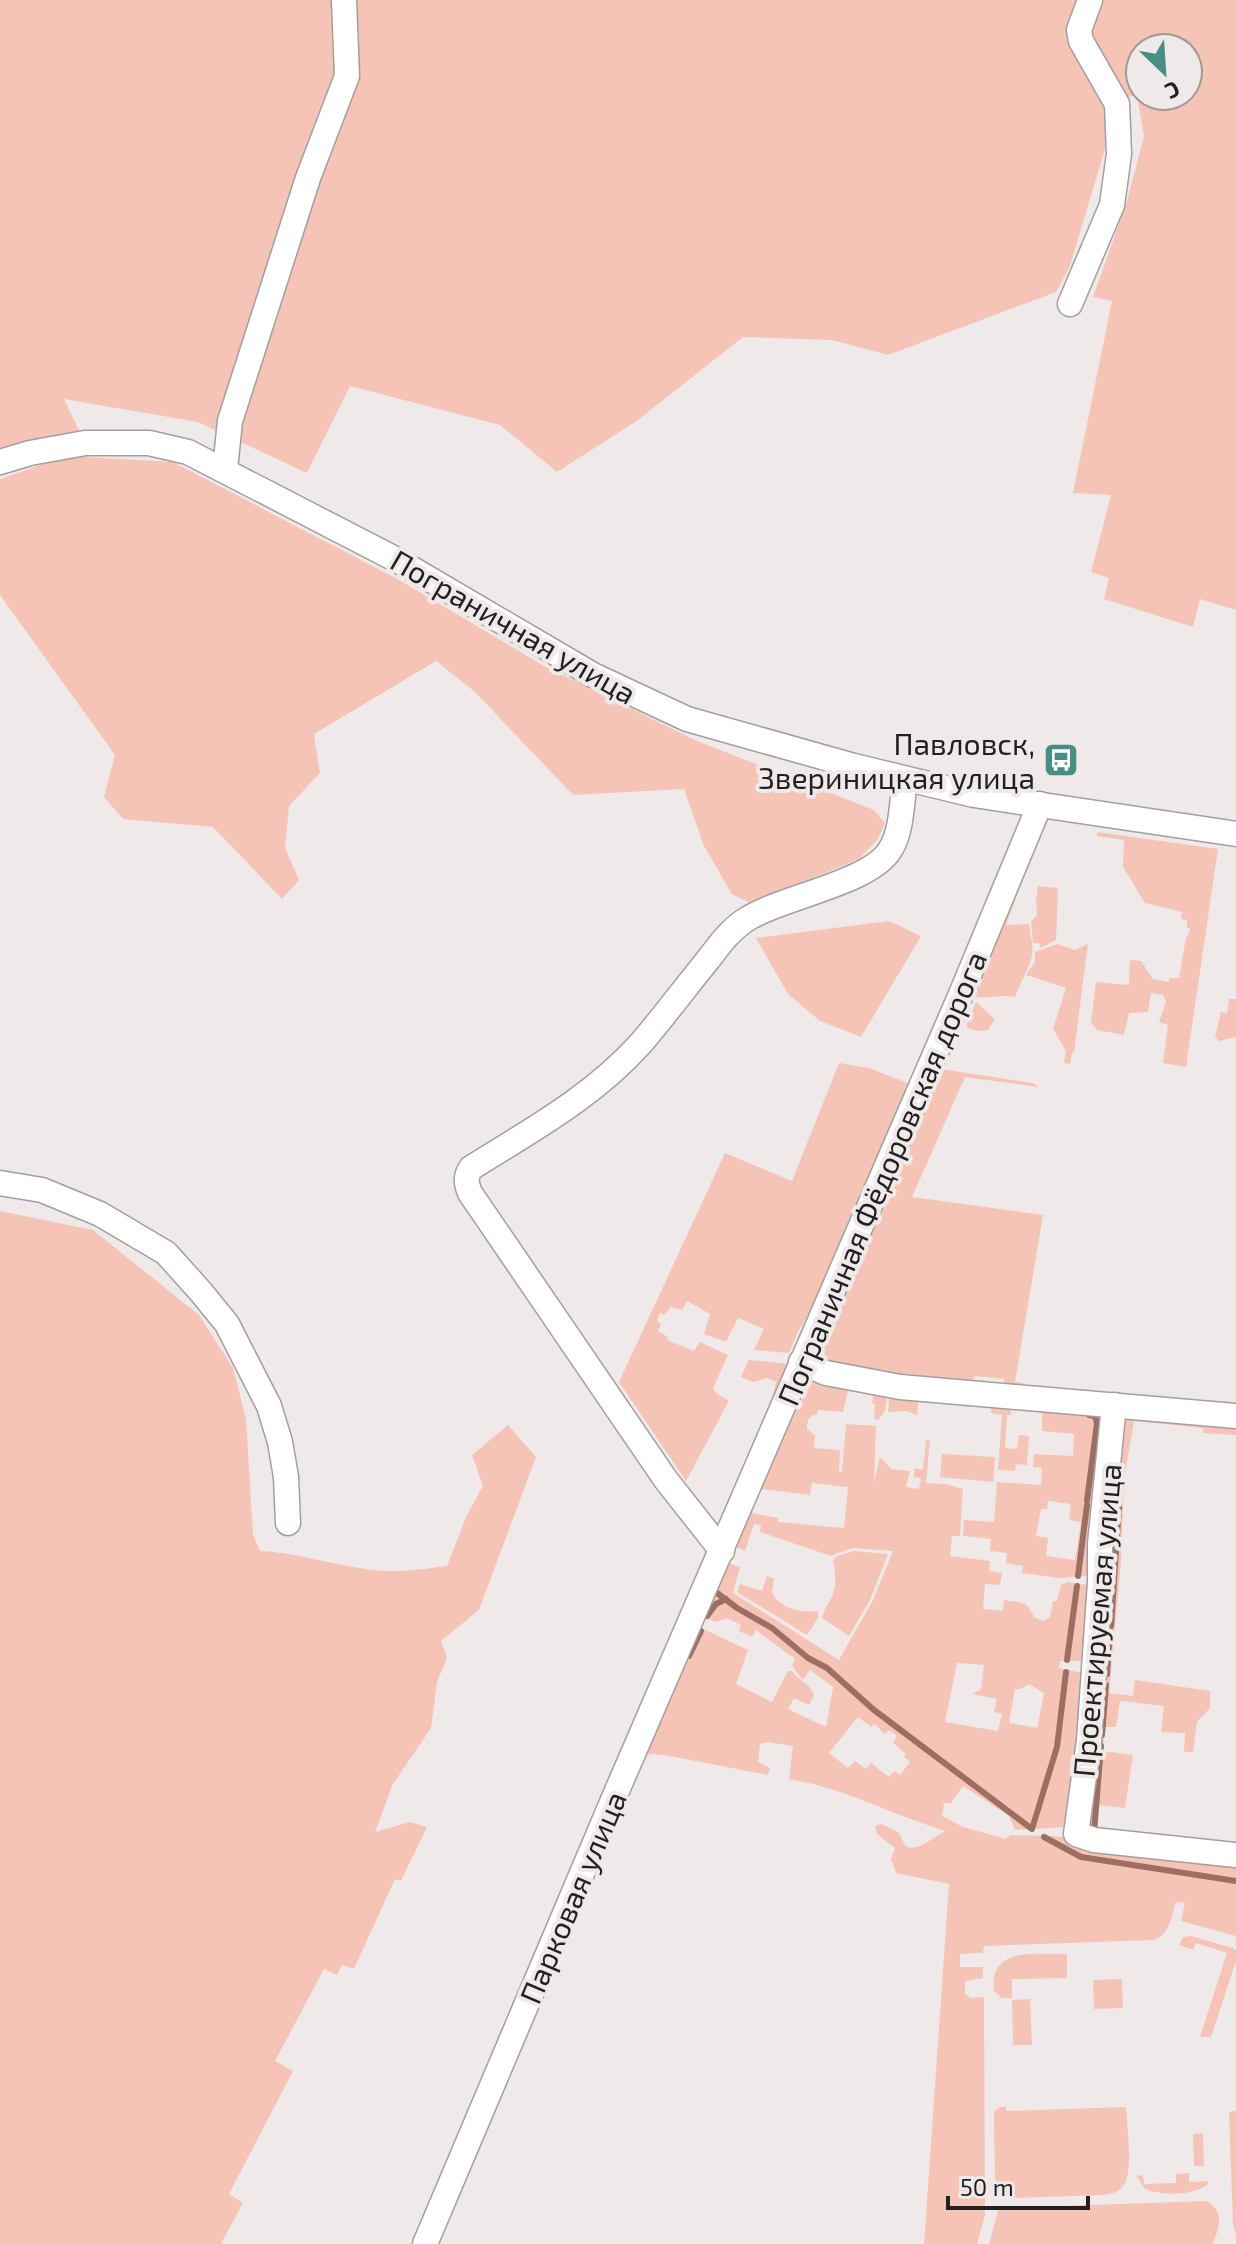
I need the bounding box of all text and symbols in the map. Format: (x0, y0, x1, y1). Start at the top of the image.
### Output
north arrow (1124, 32, 1204, 112)
text: С (1161, 77, 1184, 106)
street label: Пограничная улица (385, 541, 643, 712)
place label: Павловск, Звериницкая улица (758, 725, 1035, 796)
bus stop icon: Павловск, Звериницкая улица (1042, 741, 1080, 779)
street label: Пограничная Фёдоровская дорога (769, 946, 993, 1410)
street label: Проектируемая улица (1064, 1462, 1129, 1778)
street label: Парковая улица (511, 1785, 634, 2009)
scale bar (948, 2160, 1088, 2210)
text: 50 m (960, 2172, 1014, 2201)

